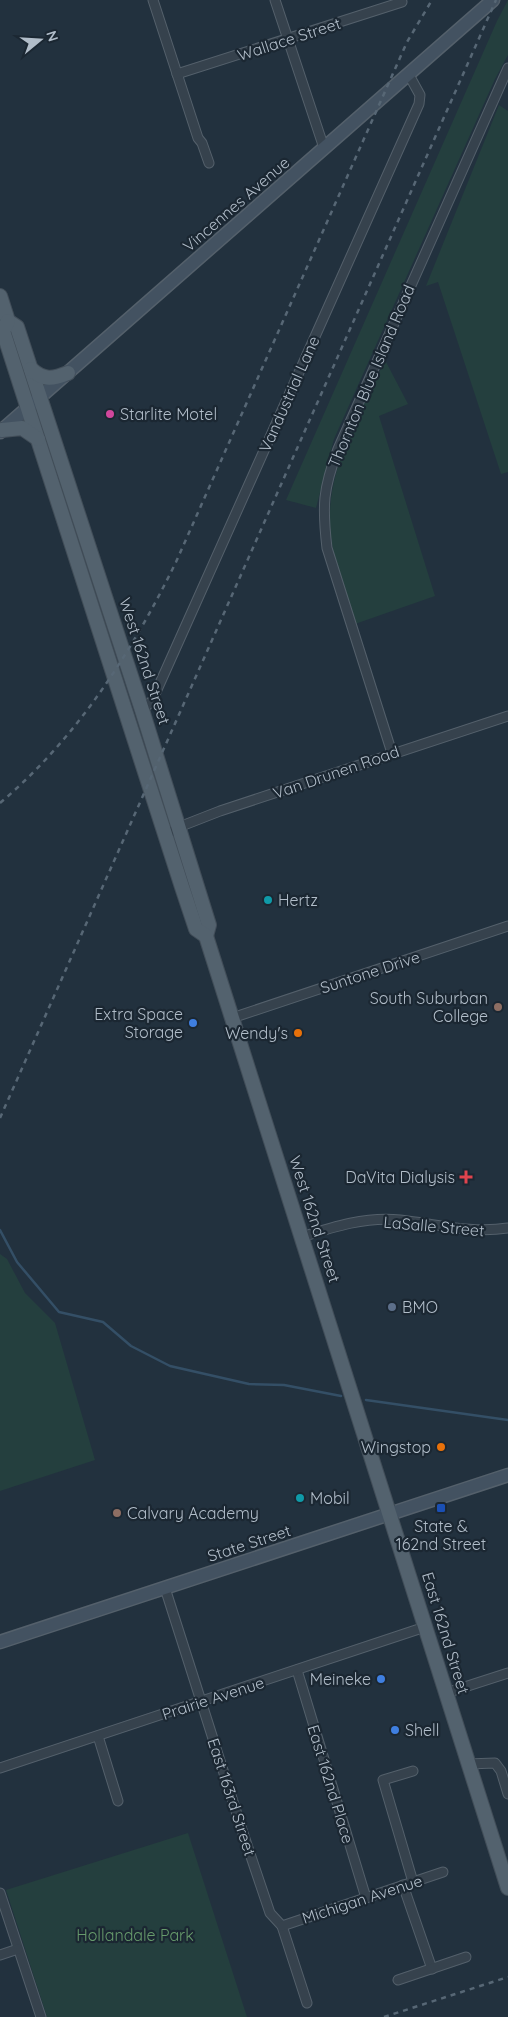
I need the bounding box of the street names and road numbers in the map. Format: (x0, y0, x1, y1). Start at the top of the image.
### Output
street label: Wallace Street (235, 13, 343, 65)
street label: Vincennes Avenue (179, 152, 293, 256)
street label: Thornton Blue Island Road (323, 282, 419, 470)
street label: Vandustrial Lane (254, 333, 324, 455)
street label: West 162nd Street (115, 595, 175, 727)
street label: Van Drunen Road (270, 741, 402, 803)
street label: Suntone Drive (318, 946, 422, 998)
street label: West 162nd Street (285, 1153, 345, 1285)
street label: LaSalle Street (383, 1212, 485, 1240)
street label: State Street (205, 1520, 293, 1566)
street label: East 162nd Street (418, 1570, 474, 1696)
street label: Prairie Avenue (159, 1672, 267, 1724)
street label: East 162nd Place (303, 1722, 359, 1846)
street label: East 163rd Street (204, 1736, 260, 1858)
street label: Michigan Avenue (299, 1870, 425, 1928)

